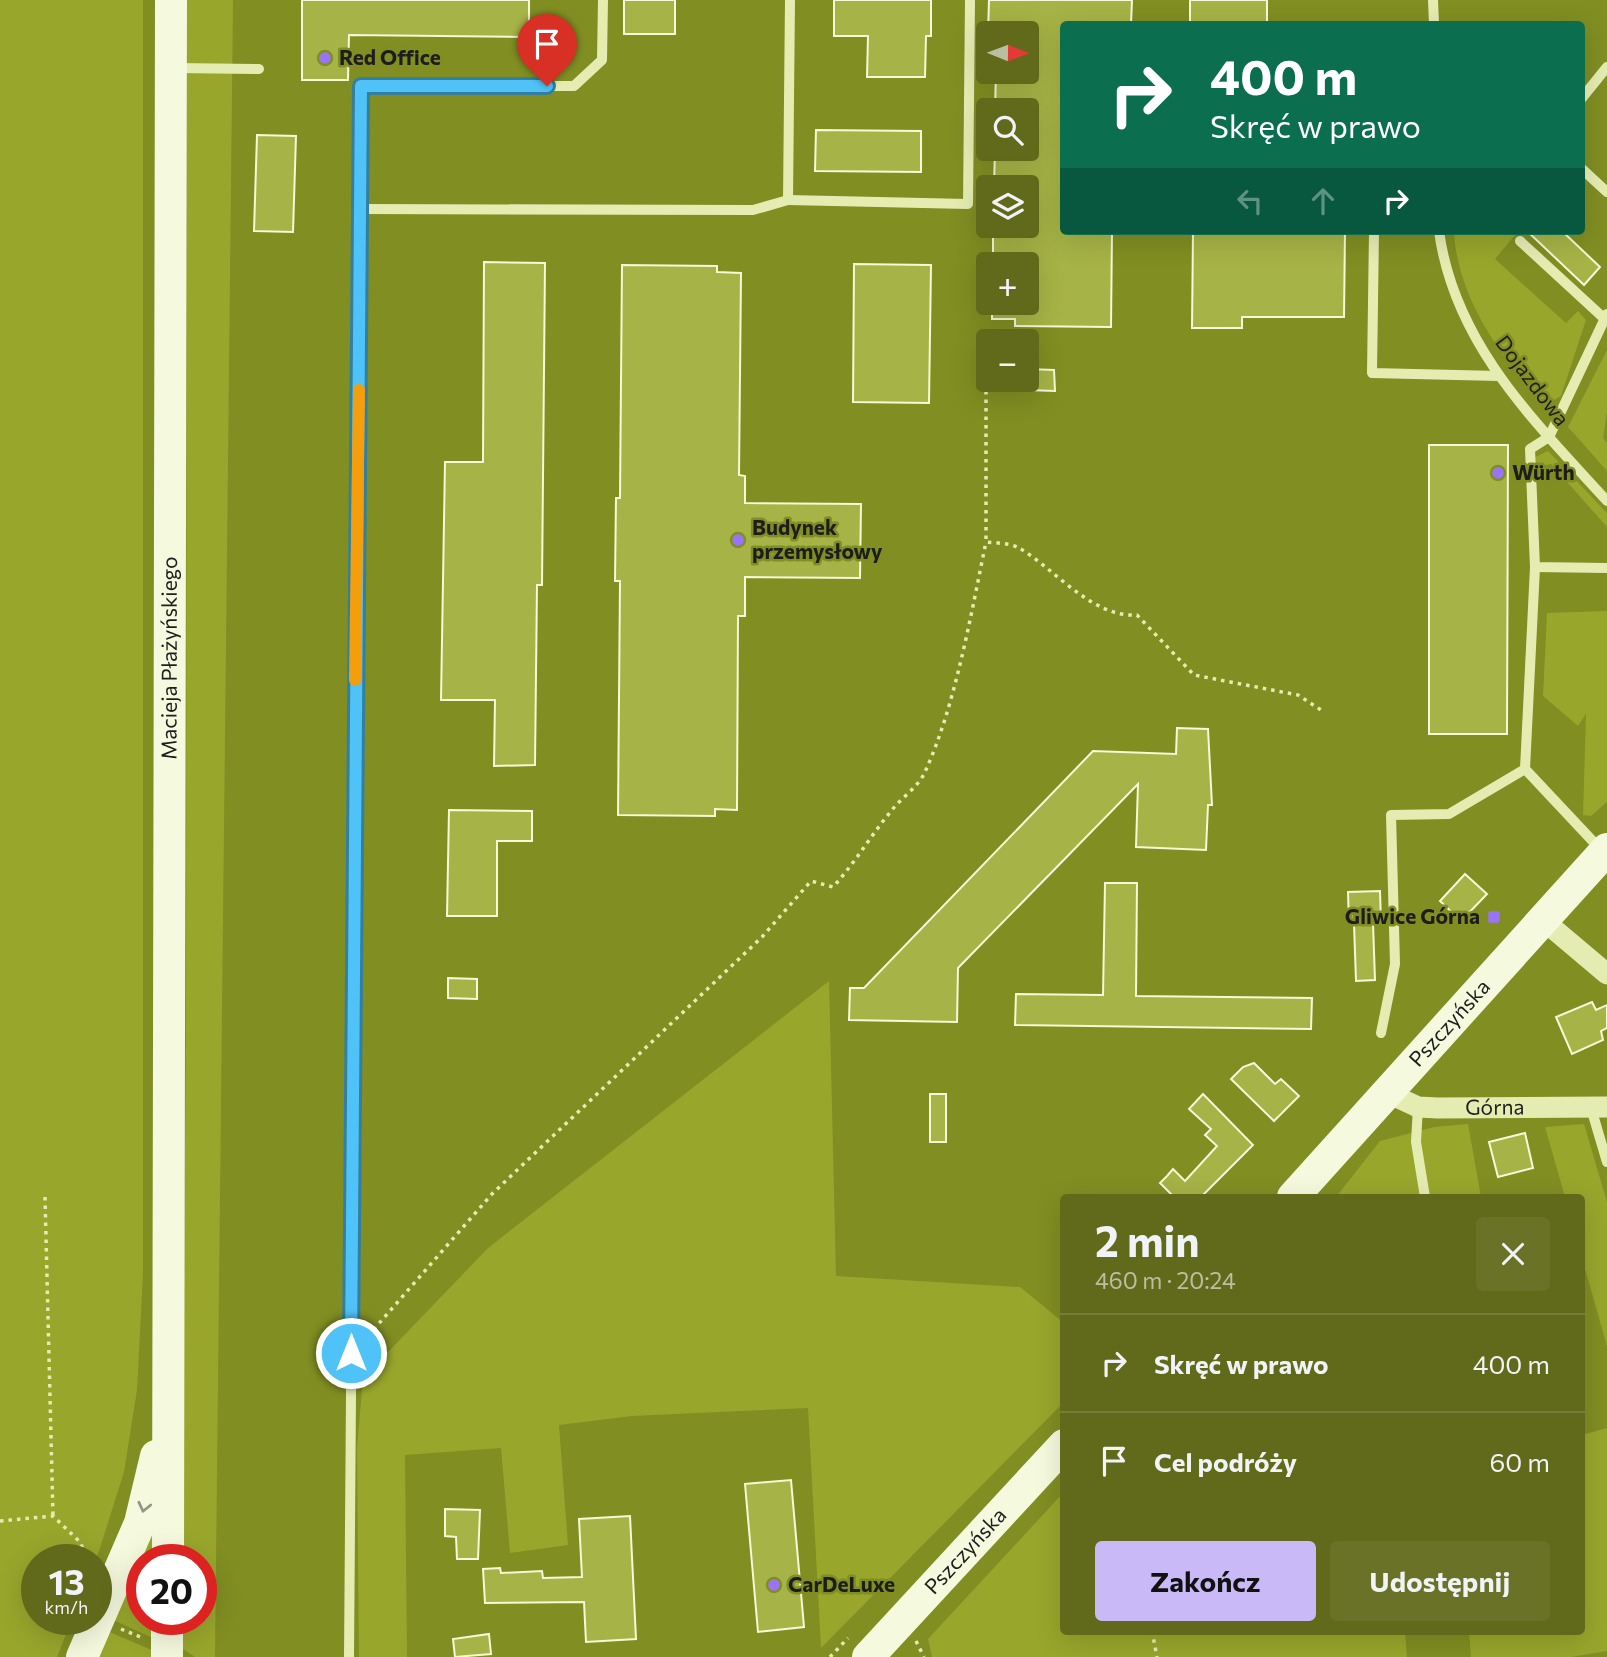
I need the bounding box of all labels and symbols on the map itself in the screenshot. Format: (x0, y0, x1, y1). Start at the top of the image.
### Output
pin (517, 14, 577, 86)
north arrow (976, 21, 1040, 84)
place label: Red Office (339, 44, 441, 69)
marker: Red Office (317, 50, 333, 66)
street label: Dojazdowa (1491, 330, 1575, 430)
place label: Würth (1512, 459, 1575, 484)
marker: Würth (1490, 465, 1506, 481)
place label: Budynek przemysłowy (752, 514, 883, 563)
marker: Budynek przemysłowy (730, 532, 746, 548)
street label: Macieja Płażyńskiego (156, 556, 181, 760)
place label: Gliwice Górna (1345, 903, 1480, 928)
marker: Gliwice Górna (1486, 909, 1502, 925)
street label: Pszczyńska (1403, 974, 1494, 1071)
street label: Górna (1465, 1093, 1525, 1119)
position arrow (314, 1316, 388, 1390)
one-way arrow (138, 1501, 152, 1513)
street label: Pszczyńska (919, 1502, 1011, 1599)
speed limit sign: 20 (126, 1544, 217, 1635)
place label: CarDeLuxe (788, 1571, 895, 1596)
marker: CarDeLuxe (766, 1577, 782, 1593)

